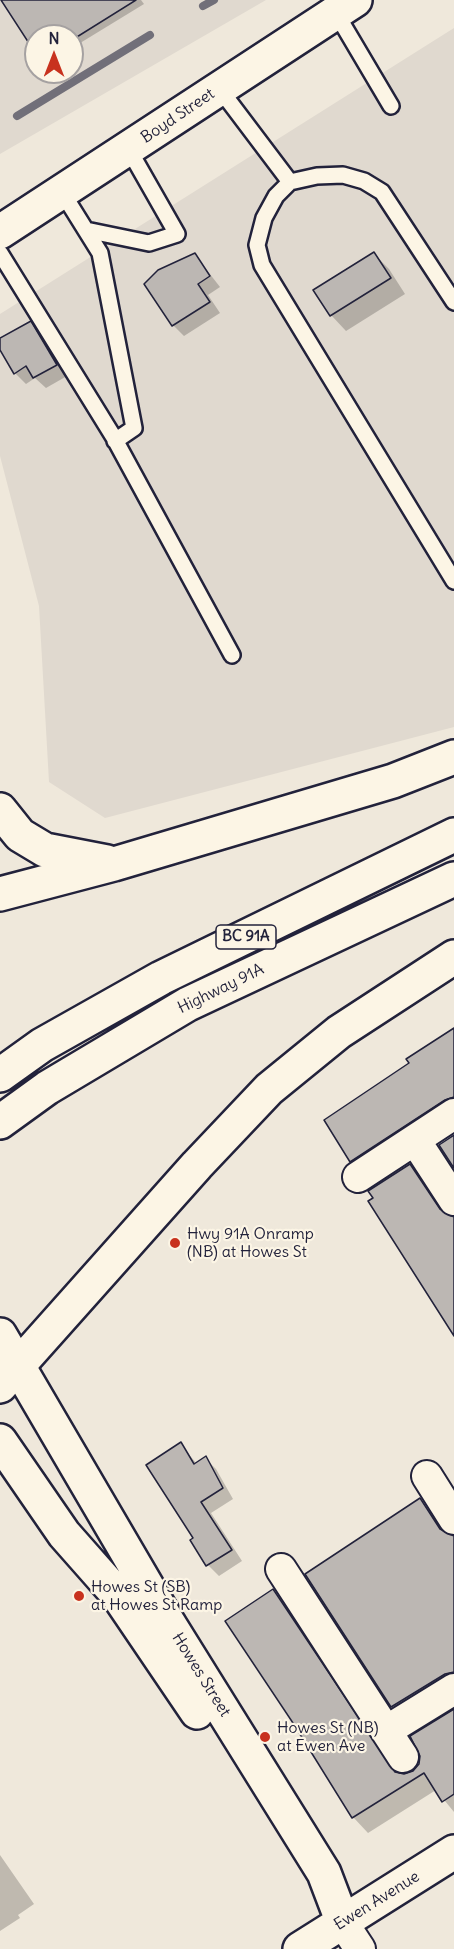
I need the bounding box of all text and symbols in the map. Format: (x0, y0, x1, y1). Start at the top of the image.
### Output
north arrow (24, 24, 84, 84)
text: N (48, 28, 60, 48)
street label: Boyd Street (138, 84, 218, 148)
road number: BC 91A (216, 925, 276, 949)
street label: Highway 91A (175, 960, 267, 1018)
place label: Hwy 91A Onramp (NB) at Howes St (187, 1224, 314, 1262)
marker: Hwy 91A Onramp (NB) at Howes St (168, 1236, 182, 1250)
place label: Howes St (SB) at Howes St Ramp (91, 1577, 222, 1615)
marker: Howes St (SB) at Howes St Ramp (72, 1589, 86, 1603)
street label: Howes Street (168, 1629, 234, 1721)
place label: Howes St (NB) at Ewen Ave (277, 1718, 379, 1756)
marker: Howes St (NB) at Ewen Ave (258, 1730, 272, 1744)
street label: Ewen Avenue (331, 1867, 423, 1935)

